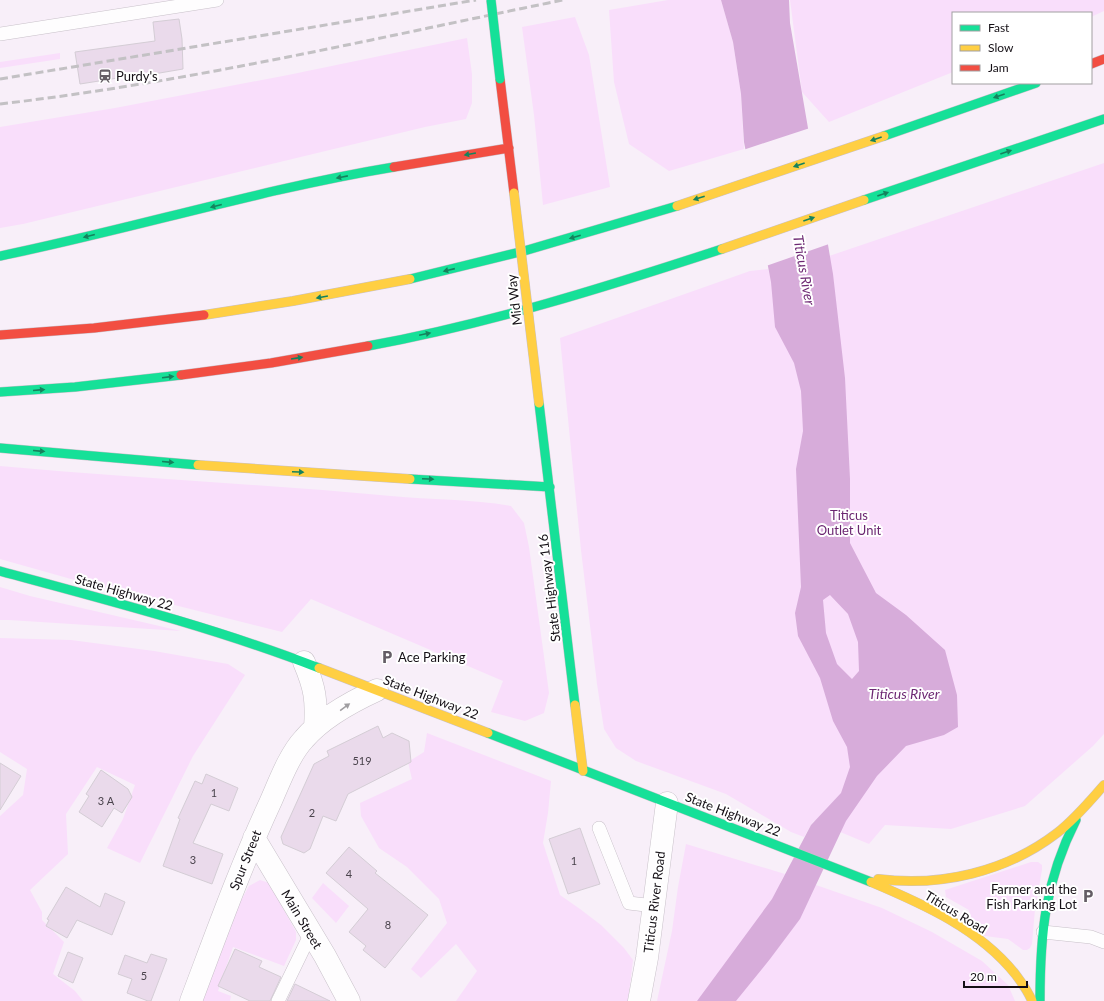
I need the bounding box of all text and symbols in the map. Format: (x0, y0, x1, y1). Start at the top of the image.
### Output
legend (952, 12, 1092, 84)
text: Fast (988, 20, 1010, 35)
text: Slow (988, 40, 1014, 55)
text: Jam (988, 60, 1009, 75)
station icon: Purdy's (97, 68, 113, 84)
place label: Purdy's (116, 68, 158, 84)
one-way arrow (992, 93, 1004, 99)
one-way arrow (870, 136, 882, 142)
one-way arrow (1000, 149, 1012, 155)
one-way arrow (464, 151, 476, 157)
one-way arrow (792, 163, 804, 169)
one-way arrow (336, 174, 348, 180)
one-way arrow (877, 191, 889, 197)
one-way arrow (692, 196, 704, 202)
one-way arrow (209, 203, 222, 209)
one-way arrow (803, 216, 815, 222)
one-way arrow (83, 234, 96, 240)
one-way arrow (568, 234, 580, 240)
water label: Titicus River (790, 234, 819, 306)
one-way arrow (443, 268, 455, 274)
street label: Mid Way (503, 273, 525, 326)
one-way arrow (316, 294, 328, 300)
one-way arrow (418, 330, 431, 336)
one-way arrow (291, 355, 303, 361)
one-way arrow (162, 374, 174, 380)
one-way arrow (33, 386, 45, 393)
one-way arrow (33, 448, 45, 455)
one-way arrow (162, 459, 174, 466)
one-way arrow (292, 469, 305, 475)
one-way arrow (422, 476, 434, 483)
park label: Titicus Outlet Unit (817, 507, 882, 538)
street label: State Highway 116 (534, 533, 564, 643)
street label: State Highway 22 (73, 570, 175, 614)
parking icon: Ace Parking (379, 649, 395, 665)
place label: Ace Parking (398, 649, 466, 665)
street label: State Highway 22 (381, 671, 481, 723)
water label: Titicus River (869, 685, 940, 702)
one-way arrow (339, 703, 350, 711)
house number: 519 (352, 754, 372, 767)
house number: 1 (211, 786, 217, 799)
street label: State Highway 22 (683, 788, 783, 840)
house number: 3 A (98, 794, 115, 807)
house number: 2 (309, 806, 315, 819)
street label: Spur Street (226, 827, 264, 892)
street label: Titicus River Road (640, 850, 668, 954)
house number: 3 (190, 853, 196, 866)
house number: 1 (571, 854, 577, 867)
house number: 4 (346, 867, 353, 880)
place label: Farmer and the Fish Parking Lot (986, 881, 1077, 912)
street label: Main Street (278, 886, 326, 952)
street label: Titicus Road (922, 887, 990, 937)
parking icon: Farmer and the Fish Parking Lot (1080, 888, 1096, 904)
house number: 8 (385, 918, 391, 931)
scale bar (964, 963, 1027, 989)
house number: 5 (141, 969, 147, 982)
text: 20 m (970, 969, 997, 984)

